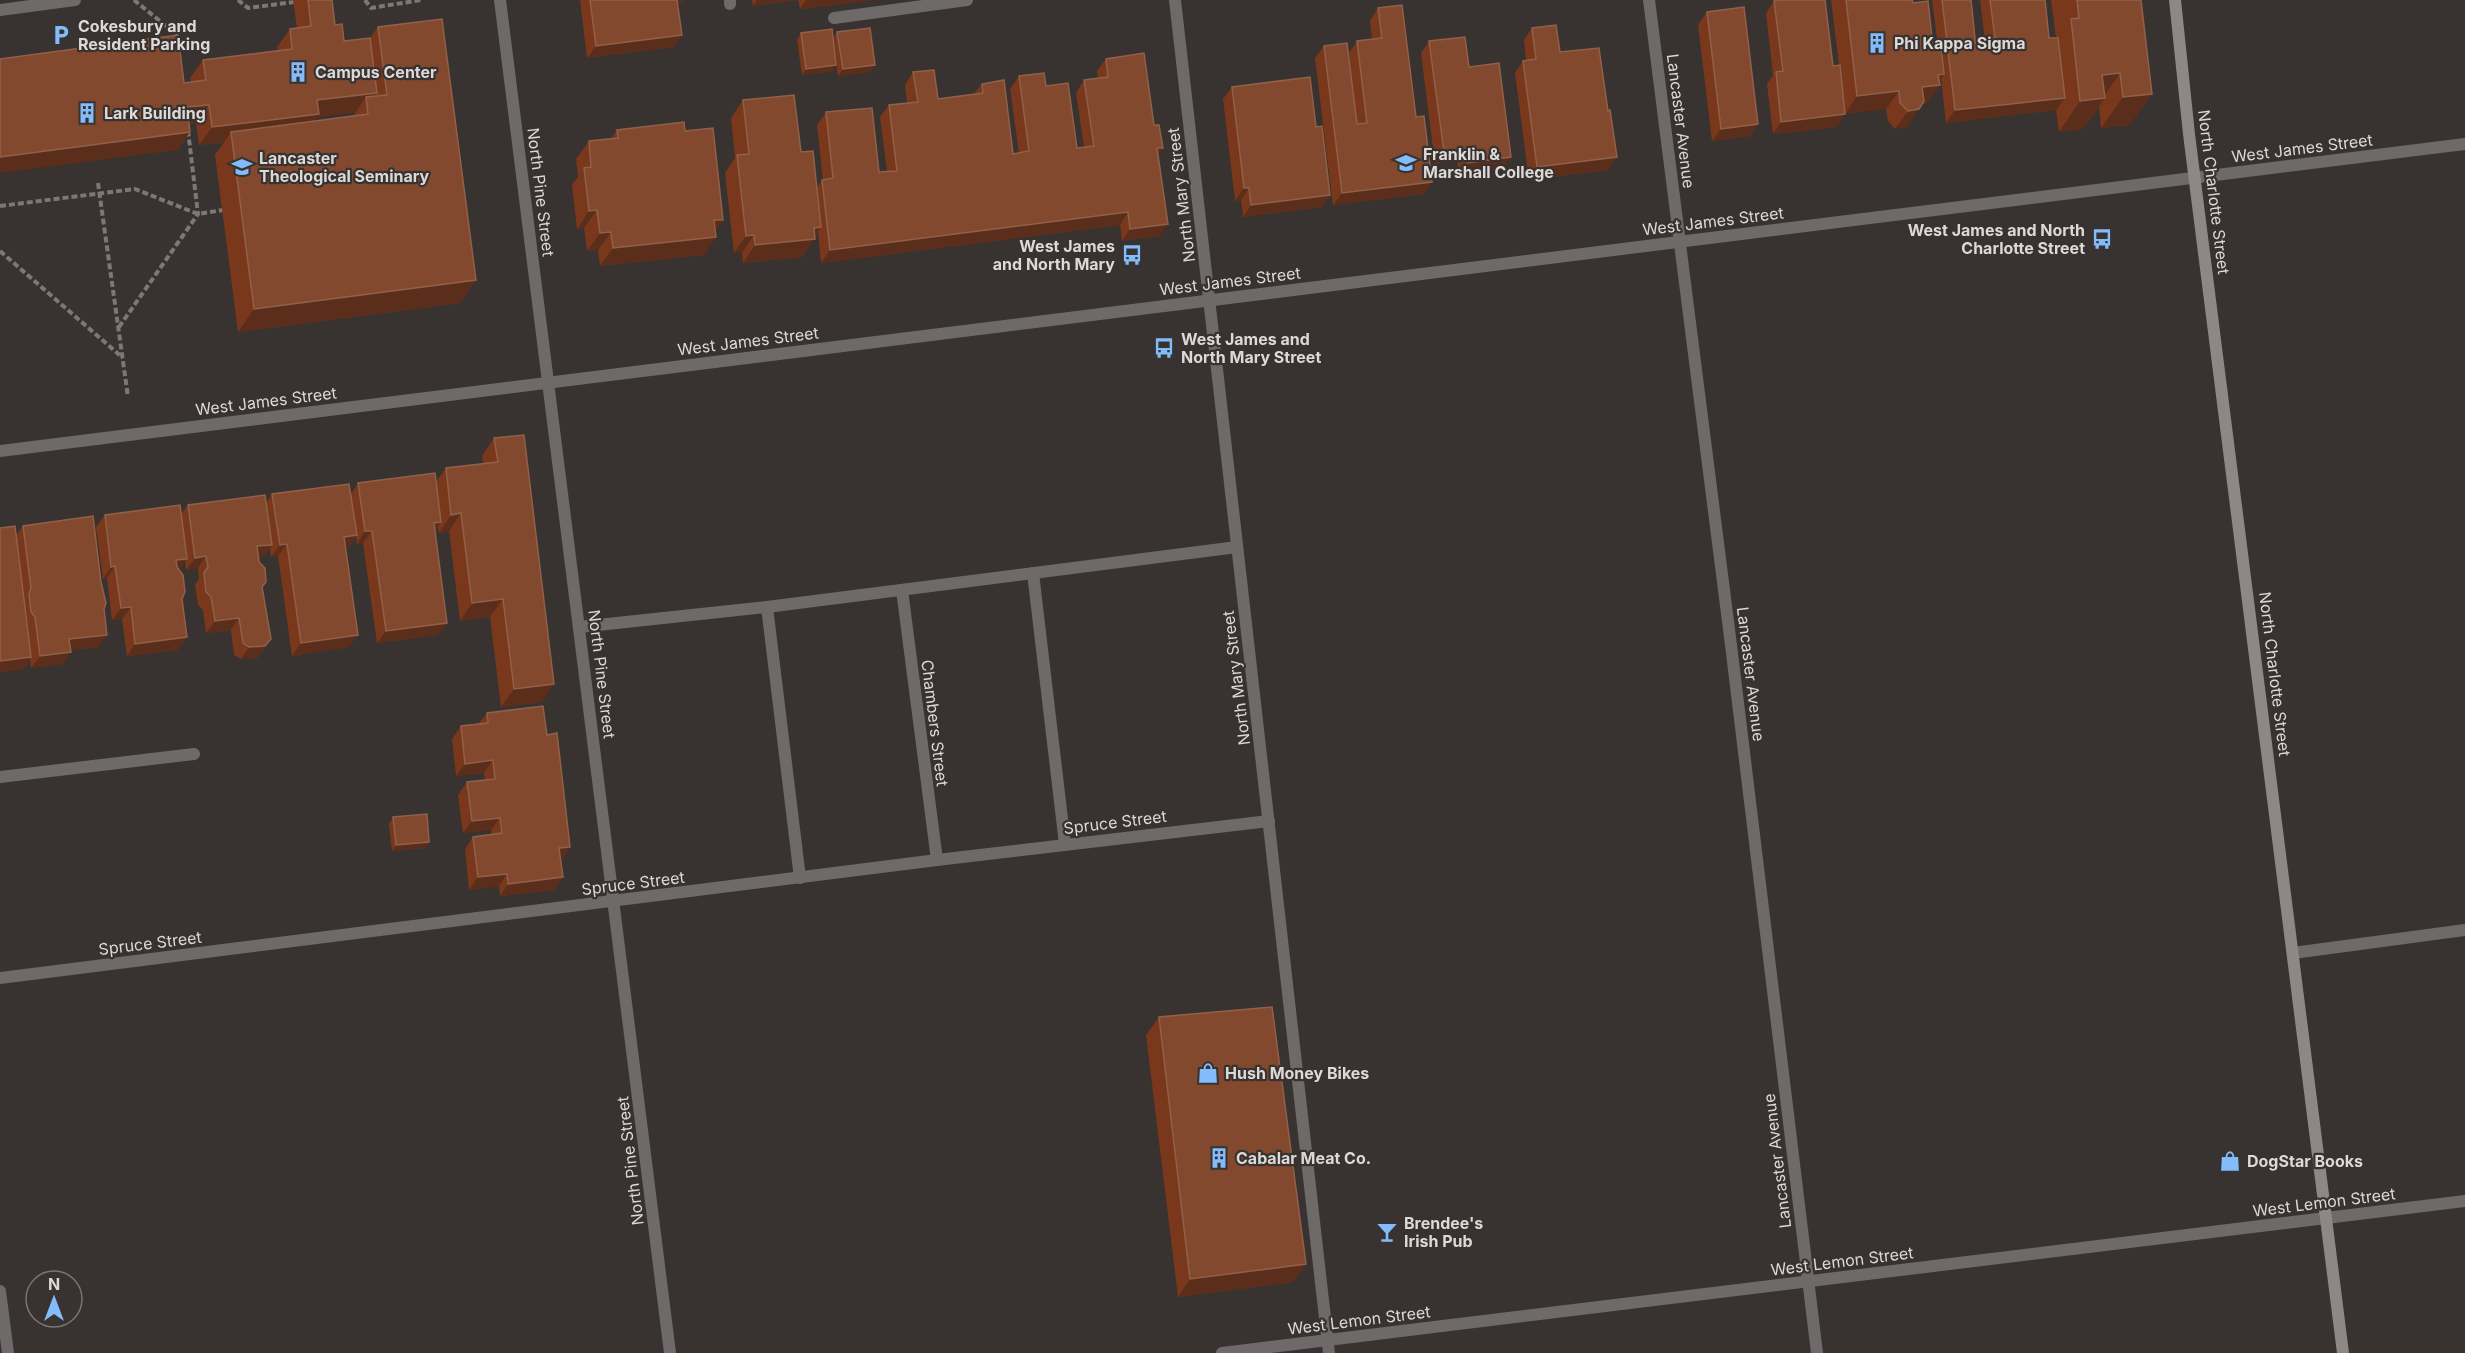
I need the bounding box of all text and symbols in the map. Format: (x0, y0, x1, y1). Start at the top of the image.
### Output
place label: Cokesbury and Resident Parking (78, 16, 210, 54)
parking icon: Cokesbury and Resident Parking (49, 23, 73, 47)
building icon: Phi Kappa Sigma (1865, 31, 1889, 55)
place label: Phi Kappa Sigma (1894, 33, 2025, 53)
street label: Lancaster Avenue (1663, 53, 1699, 189)
building icon: Campus Center (286, 60, 310, 84)
place label: Campus Center (315, 62, 437, 82)
building icon: Lark Building (75, 101, 99, 125)
place label: Lark Building (104, 103, 206, 123)
street label: North Charlotte Street (2194, 108, 2234, 276)
street label: North Pine Street (523, 126, 559, 258)
street label: North Mary Street (1163, 127, 1199, 263)
street label: West James Street (2230, 129, 2374, 167)
place label: Franklin & Marshall College (1423, 144, 1554, 182)
place label: Lancaster Theological Seminary (259, 148, 430, 186)
school or university icon: Franklin & Marshall College (1394, 151, 1418, 175)
school or university icon: Lancaster Theological Seminary (230, 155, 254, 179)
street label: West James Street (1641, 202, 1785, 240)
place label: West James and North Charlotte Street (1908, 220, 2085, 258)
bus stop icon: West James and North Charlotte Street (2090, 227, 2114, 251)
place label: West James and North Mary (993, 236, 1115, 274)
bus stop icon: West James and North Mary (1120, 243, 1144, 267)
street label: West James Street (1158, 262, 1302, 300)
street label: West James Street (676, 322, 820, 360)
place label: West James and North Mary Street (1181, 329, 1321, 367)
bus stop icon: West James and North Mary Street (1152, 336, 1176, 360)
street label: West James Street (194, 382, 338, 420)
street label: North Charlotte Street (2255, 590, 2295, 758)
street label: Lancaster Avenue (1733, 606, 1769, 742)
street label: North Pine Street (584, 608, 620, 740)
street label: North Mary Street (1218, 610, 1254, 746)
street label: Chambers Street (917, 659, 953, 787)
street label: Spruce Street (1062, 806, 1168, 838)
street label: Spruce Street (580, 867, 686, 899)
street label: Spruce Street (97, 927, 203, 959)
shop icon: Hush Money Bikes (1196, 1061, 1220, 1085)
place label: Hush Money Bikes (1225, 1063, 1369, 1083)
street label: Lancaster Avenue (1759, 1093, 1795, 1229)
street label: North Pine Street (612, 1095, 648, 1227)
building icon: Cabalar Meat Co. (1207, 1146, 1231, 1170)
place label: Cabalar Meat Co. (1236, 1148, 1371, 1168)
shop icon: DogStar Books (2218, 1149, 2242, 1173)
place label: DogStar Books (2247, 1151, 2363, 1171)
street label: West Lemon Street (2252, 1183, 2396, 1221)
place label: Brendee's Irish Pub (1404, 1213, 1483, 1251)
bar icon: Brendee's Irish Pub (1375, 1220, 1399, 1244)
street label: West Lemon Street (1770, 1242, 1914, 1280)
north arrow (24, 1269, 84, 1329)
text: N (48, 1274, 60, 1294)
street label: West Lemon Street (1287, 1301, 1431, 1339)

